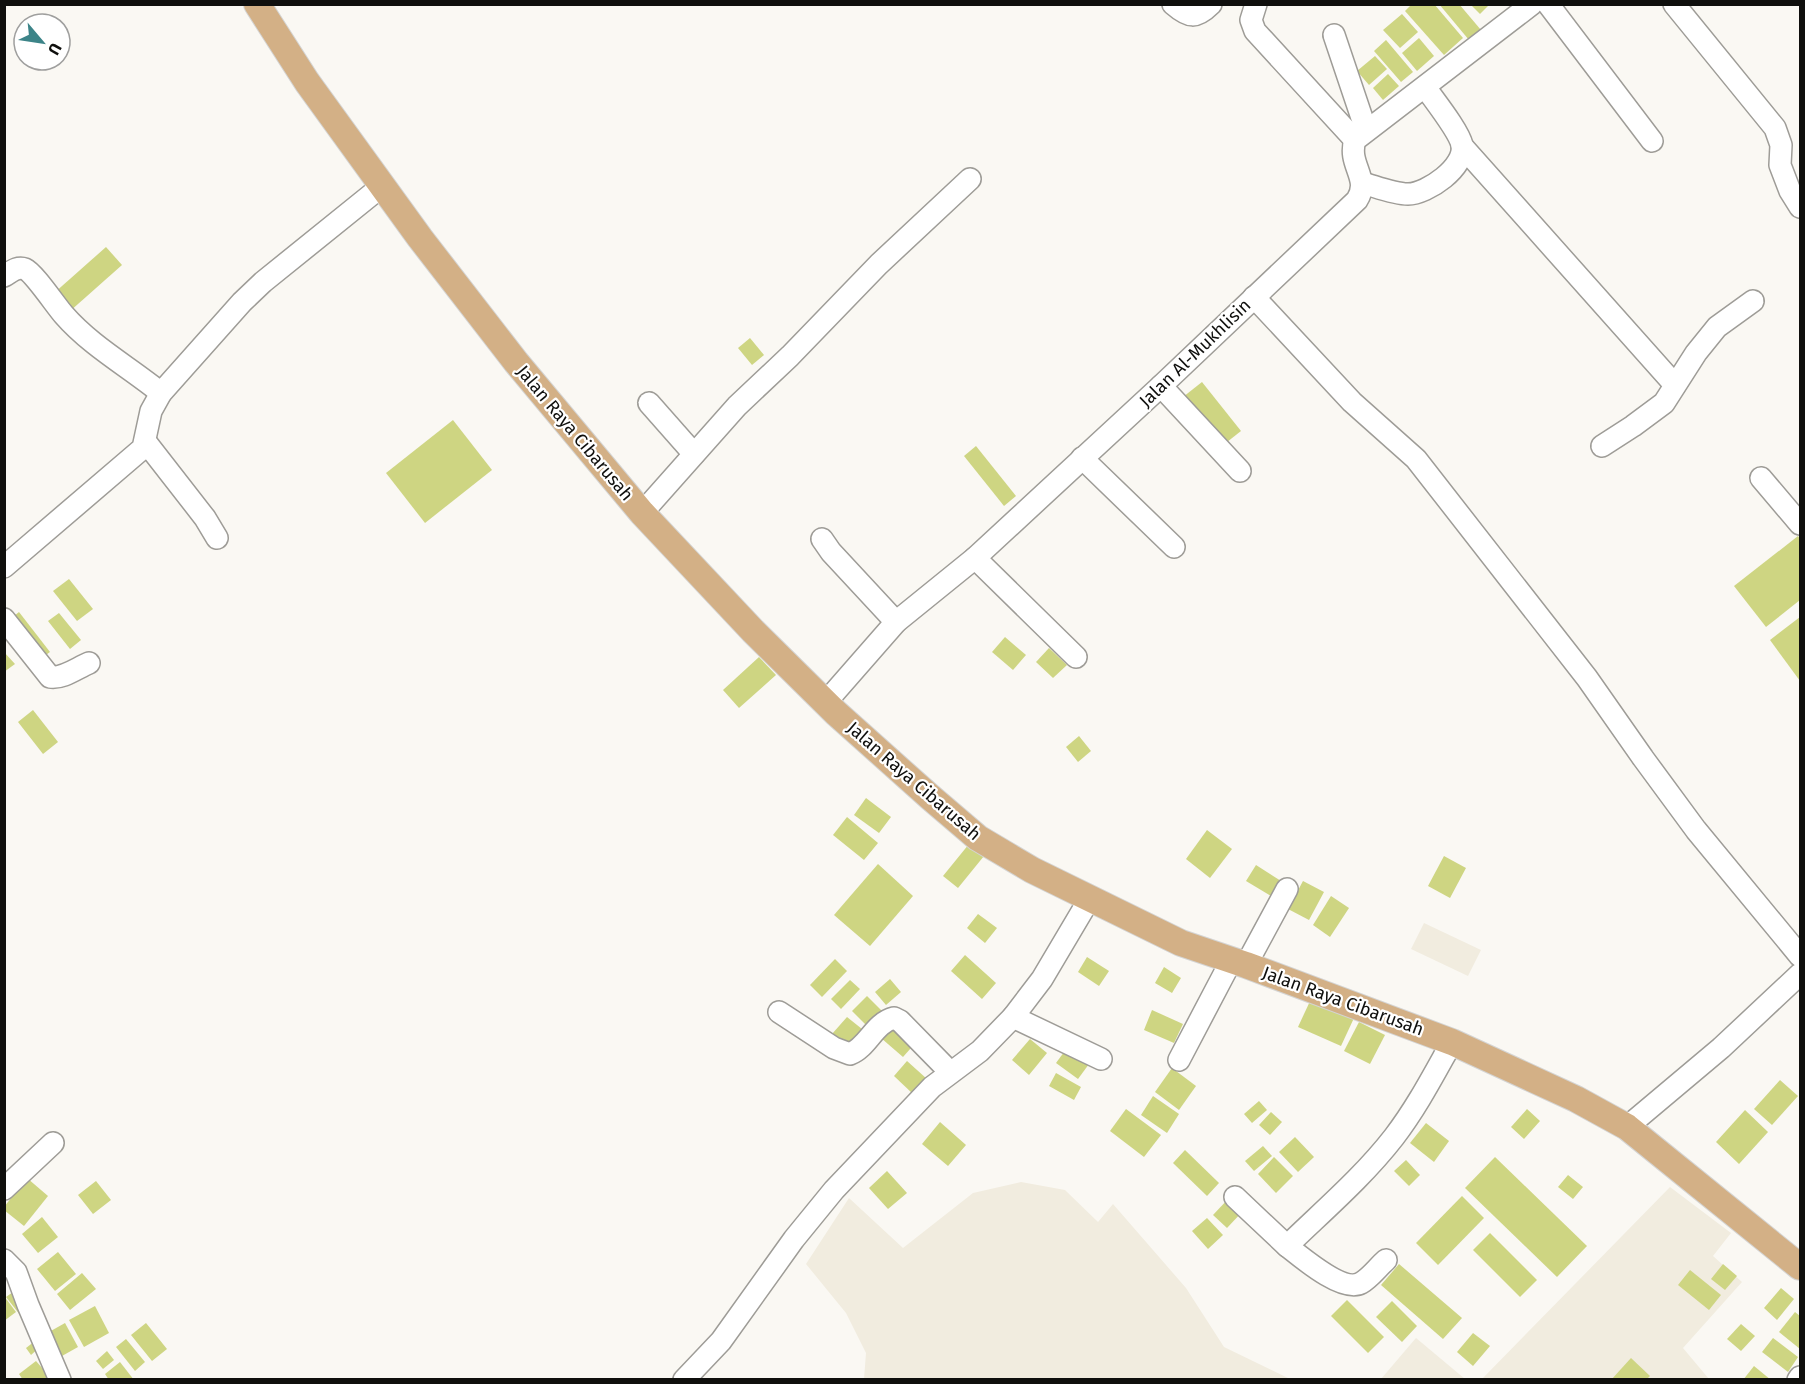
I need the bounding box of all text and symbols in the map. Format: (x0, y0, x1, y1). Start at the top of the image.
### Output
north arrow (12, 12, 72, 72)
text: U (44, 40, 66, 58)
street label: Jalan Al-Mukhlisin (1135, 294, 1255, 412)
street label: Jalan Raya Cibarusah (512, 361, 638, 505)
street label: Jalan Raya Cibarusah (843, 717, 985, 845)
street label: Jalan Raya Cibarusah (1259, 962, 1427, 1040)

